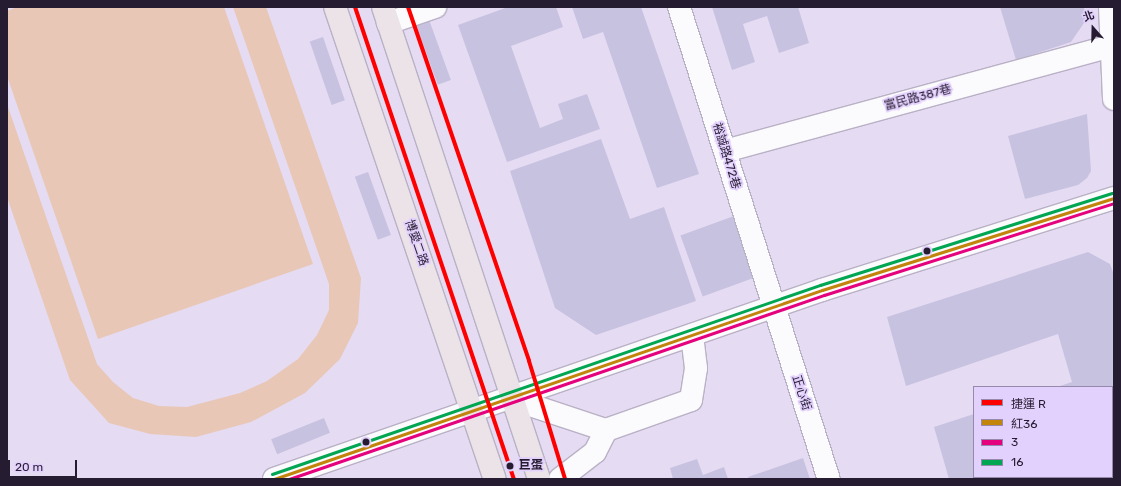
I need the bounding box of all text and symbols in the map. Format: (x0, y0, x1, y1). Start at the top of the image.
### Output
north arrow (1073, 8, 1113, 48)
text: 北 (1081, 8, 1096, 24)
street label: 富民路387巷 (883, 82, 953, 114)
street label: 裕誠路472巷 (709, 121, 743, 191)
street label: 博愛二路 (401, 218, 431, 268)
unlabelled marker (922, 246, 932, 256)
street label: 正心街 (789, 374, 813, 412)
legend (973, 386, 1113, 478)
text: 捷運 R (1011, 397, 1046, 411)
text: 紅36 (1011, 417, 1037, 431)
text: 3 (1011, 435, 1018, 449)
unlabelled marker (361, 437, 371, 447)
scale bar (10, 452, 79, 478)
text: 16 (1011, 455, 1023, 469)
place label: 巨蛋 (519, 459, 543, 473)
text: 20 m (15, 460, 43, 474)
marker: 巨蛋 (504, 460, 516, 472)

